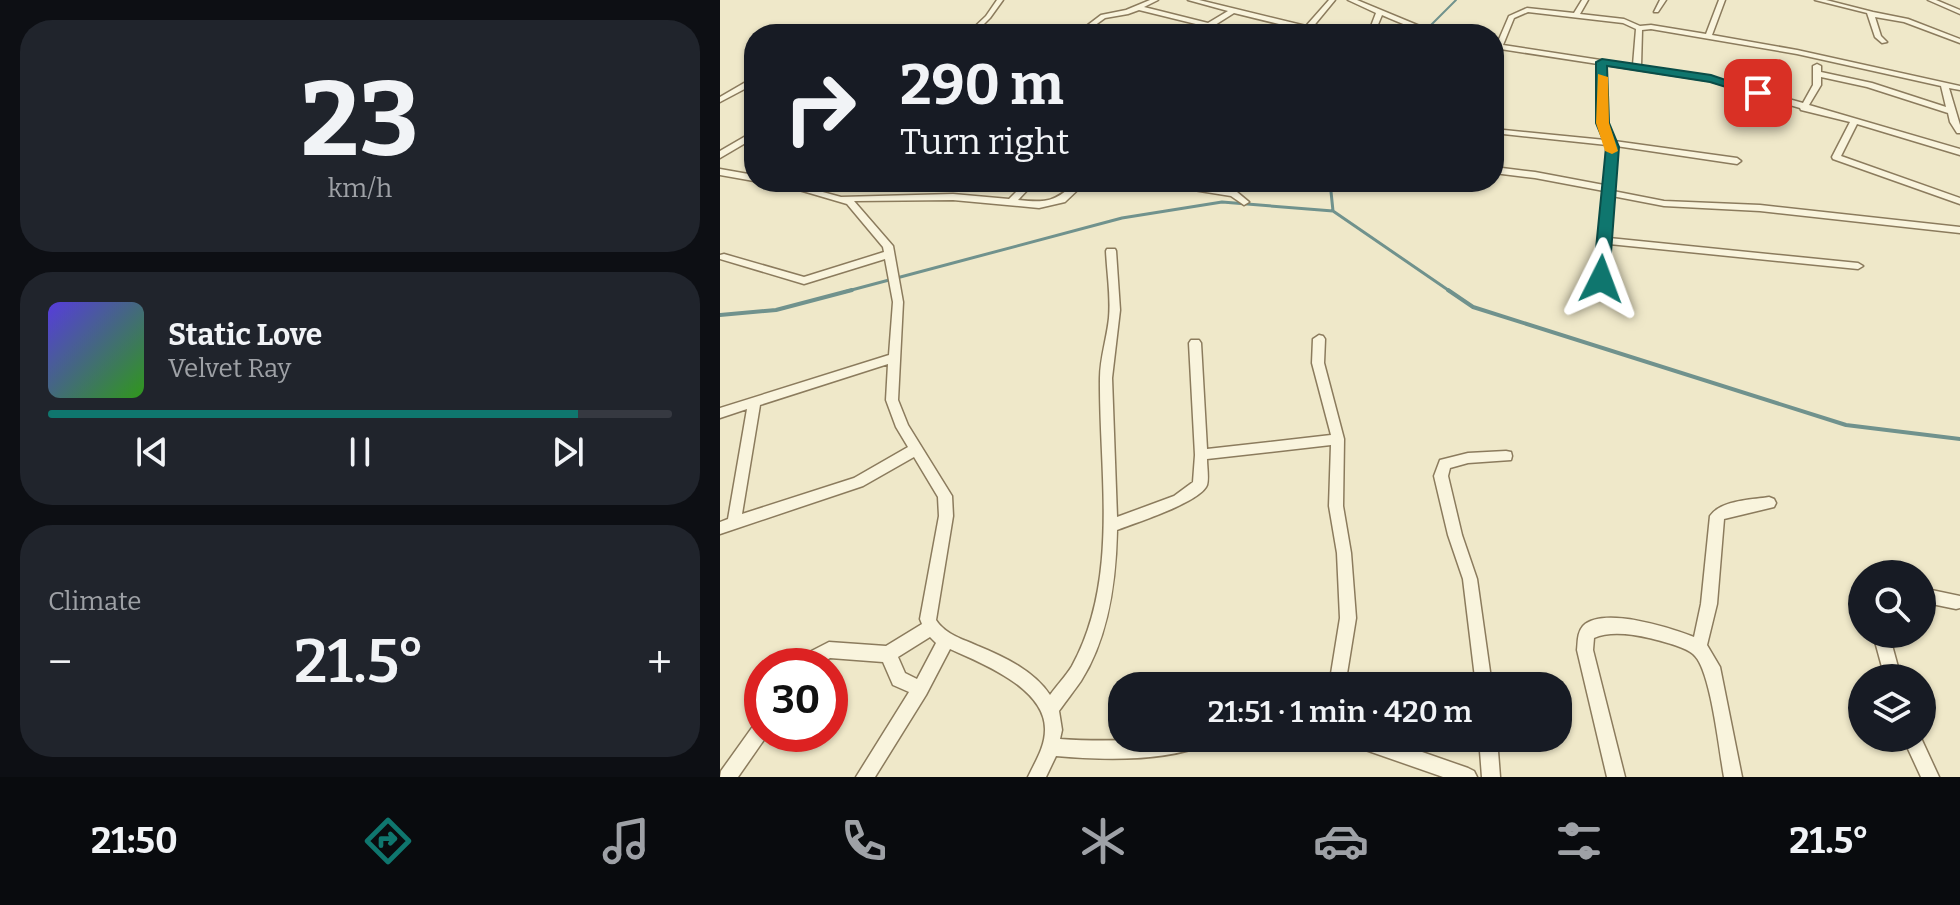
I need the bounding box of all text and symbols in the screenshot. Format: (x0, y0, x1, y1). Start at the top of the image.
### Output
text: 290 m (900, 52, 1064, 119)
icon: right (768, 56, 872, 160)
text: 23 (301, 58, 419, 183)
pin (1724, 59, 1792, 127)
icon: arrive (1736, 71, 1780, 115)
text: Turn right (900, 120, 1069, 164)
text: km/h (328, 173, 392, 204)
position arrow (1559, 237, 1643, 321)
text: Static Love (168, 317, 322, 353)
text: Velvet Ray (168, 353, 291, 384)
icon: previous (130, 430, 174, 474)
icon: pause (338, 430, 382, 474)
icon: next (546, 430, 590, 474)
map controls (1848, 560, 1936, 752)
button: search (1848, 560, 1936, 648)
text: Climate (48, 586, 142, 617)
text: 21.5° (294, 626, 425, 698)
text: − (48, 636, 72, 689)
text: + (647, 636, 672, 689)
speed limit sign: 30 (744, 648, 848, 752)
button: layers (1848, 664, 1936, 752)
text: 21:51 · 1 min · 420 m (1208, 694, 1472, 730)
icon: directions (360, 813, 416, 869)
icon: music (598, 813, 654, 869)
icon: phone (836, 813, 892, 869)
icon: climate (1075, 813, 1131, 869)
icon: car (1313, 813, 1369, 869)
icon: filters (1551, 813, 1607, 869)
text: 21:50 (91, 819, 178, 863)
text: 21.5° (1789, 819, 1869, 863)

